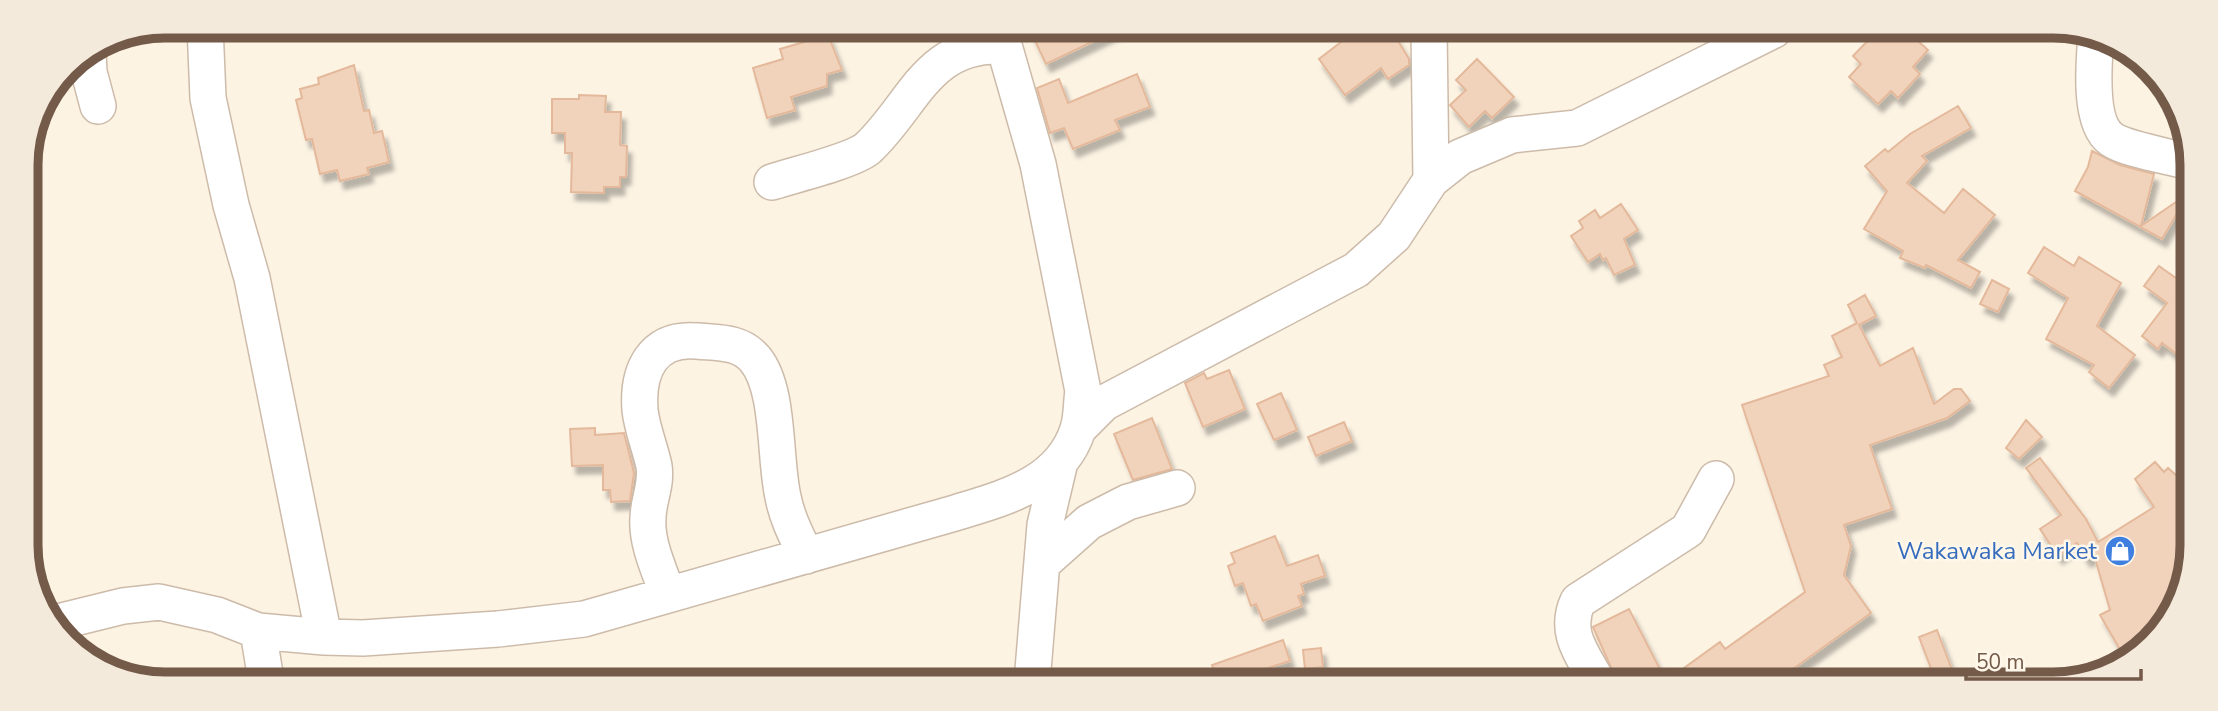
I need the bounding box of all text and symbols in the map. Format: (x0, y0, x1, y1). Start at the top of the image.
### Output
shop icon: Wakawaka Market (2103, 534, 2137, 568)
place label: Wakawaka Market (1897, 535, 2098, 567)
scale bar (1966, 638, 2141, 682)
text: 50 m (1976, 648, 2025, 676)

